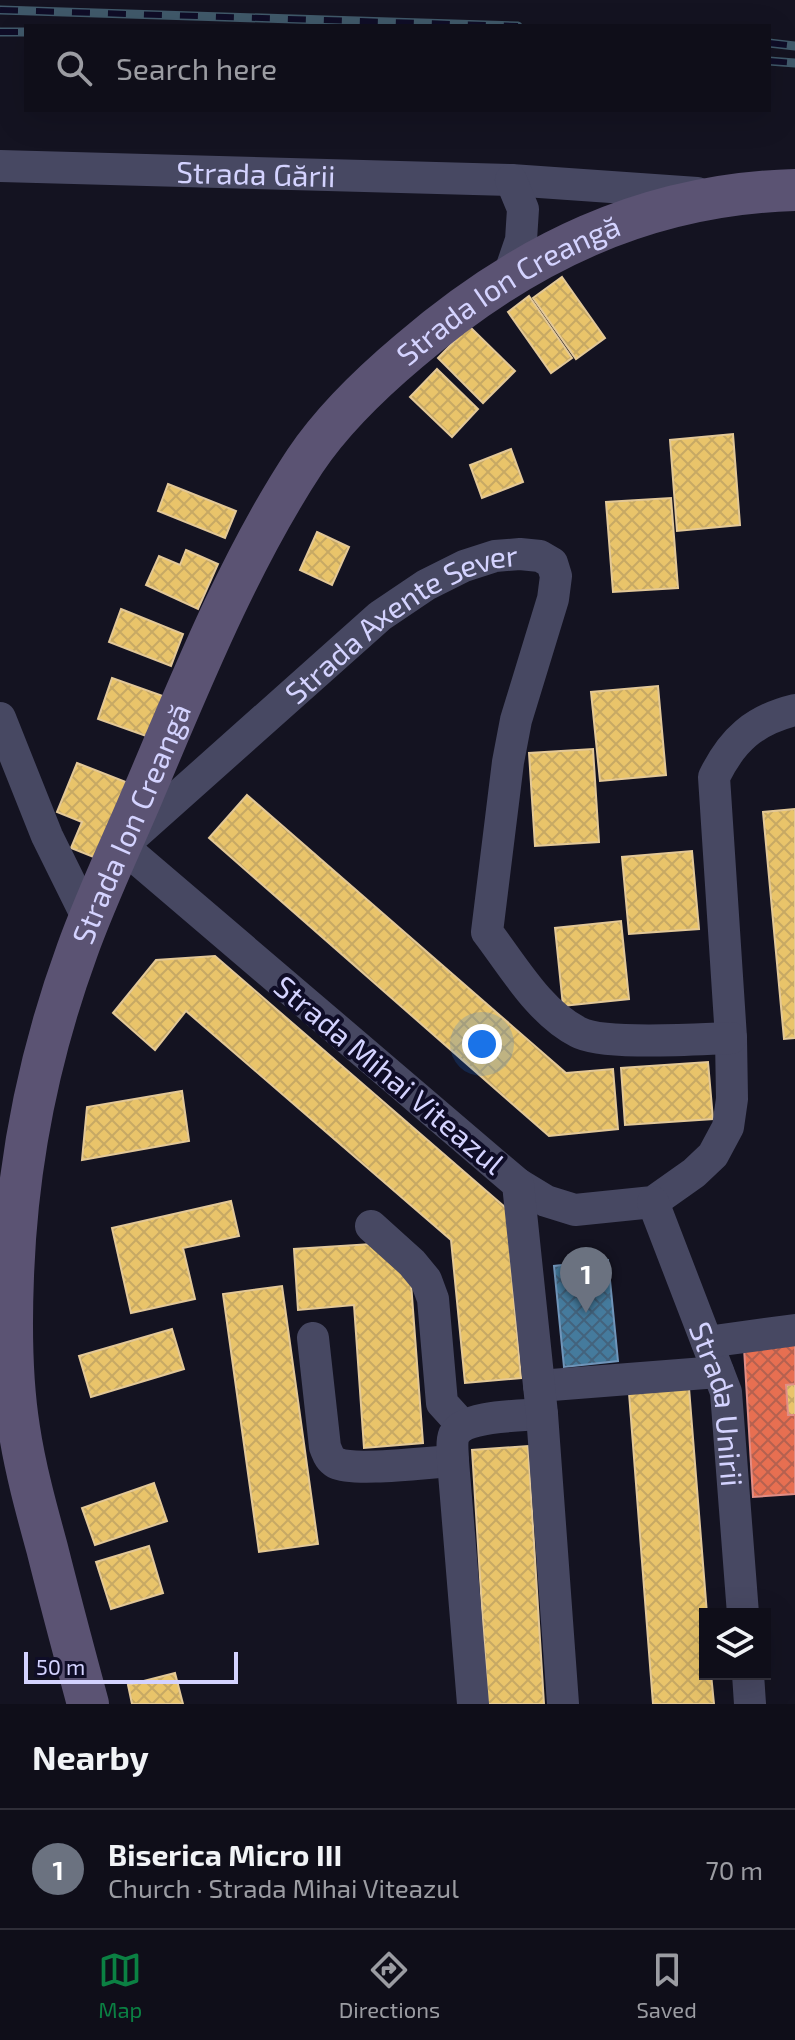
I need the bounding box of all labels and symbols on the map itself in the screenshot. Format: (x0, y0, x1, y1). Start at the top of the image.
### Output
street label: Strada Gării (176, 153, 336, 193)
street label: Strada Ion Creangă (389, 207, 625, 372)
street label: Strada Axente Sever (277, 536, 519, 710)
street label: Strada Ion Creangă (63, 698, 197, 949)
street label: Strada Mihai Viteazul (268, 967, 512, 1181)
your location (462, 1024, 502, 1064)
pin: 1 (560, 1247, 612, 1313)
street label: Strada Unirii (683, 1317, 751, 1488)
scale bar (24, 1648, 238, 1684)

